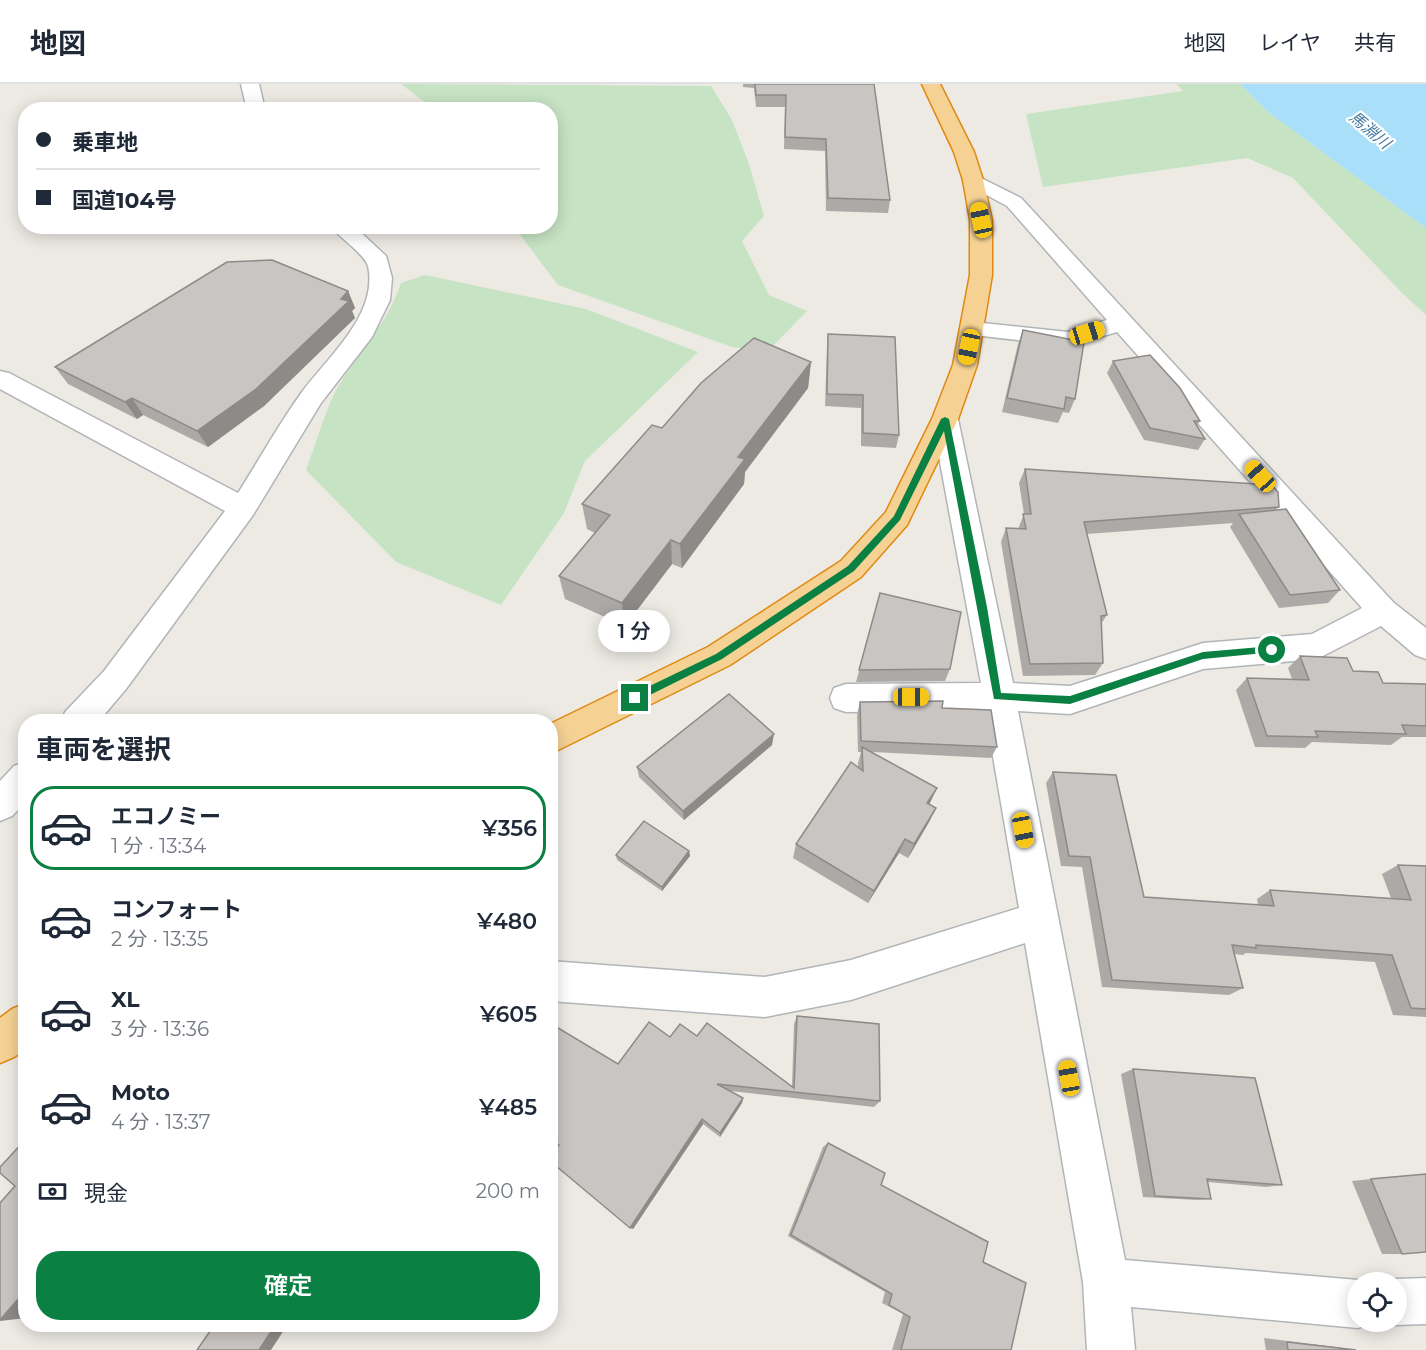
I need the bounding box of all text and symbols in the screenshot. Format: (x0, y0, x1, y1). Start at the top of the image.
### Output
text: 地図 (30, 26, 86, 60)
text: 地図 (1184, 30, 1226, 55)
text: レイヤ (1259, 30, 1321, 55)
text: 共有 (1354, 30, 1396, 55)
water label: 馬淵川 (1346, 107, 1396, 154)
text: 乗車地 (72, 129, 138, 156)
text: 国道104号 (72, 187, 177, 214)
car (968, 201, 994, 239)
car (1067, 319, 1107, 347)
car (956, 328, 982, 366)
car (1241, 457, 1279, 495)
callout: 1 分 (599, 611, 671, 653)
text: 1 分 (617, 619, 651, 643)
route start (1258, 636, 1285, 663)
route end (621, 684, 648, 711)
car (893, 688, 929, 706)
text: 車両を選択 (36, 733, 171, 766)
icon: car (39, 801, 93, 855)
text: エコノミー (111, 803, 221, 830)
car (1011, 811, 1035, 849)
text: ¥356 (482, 815, 537, 842)
text: 1 分 · 13:34 (111, 834, 206, 858)
icon: car (39, 894, 93, 948)
text: コンフォート (111, 896, 242, 923)
text: ¥480 (477, 908, 537, 935)
text: 2 分 · 13:35 (111, 927, 208, 951)
text: XL (111, 986, 140, 1013)
icon: car (39, 987, 93, 1041)
text: ¥605 (480, 1001, 537, 1028)
text: 3 分 · 13:36 (111, 1017, 209, 1041)
car (1057, 1059, 1081, 1097)
text: Moto (111, 1079, 170, 1106)
icon: car (39, 1080, 93, 1134)
text: ¥485 (479, 1094, 537, 1121)
text: 4 分 · 13:37 (111, 1110, 211, 1134)
icon: cash (36, 1175, 69, 1208)
text: 200 m (476, 1179, 540, 1203)
text: 現金 (84, 1180, 128, 1207)
button: 確定 (36, 1251, 540, 1320)
map controls (1347, 1272, 1407, 1332)
button: locate (1347, 1272, 1407, 1332)

